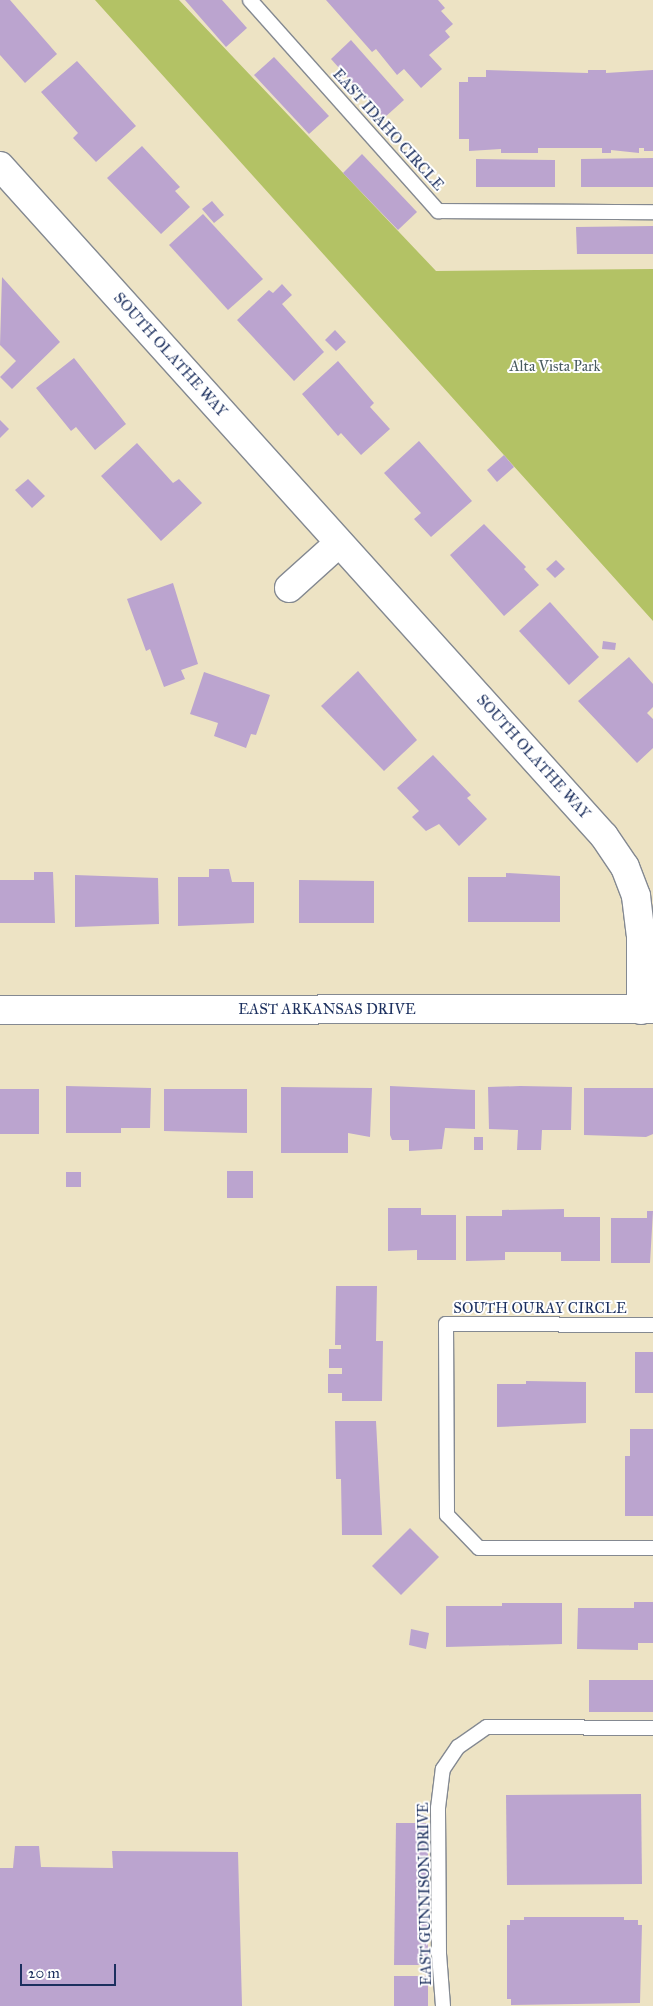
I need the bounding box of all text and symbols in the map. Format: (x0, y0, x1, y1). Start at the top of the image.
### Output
street label: EAST IDAHO CIRCLE (329, 65, 447, 195)
street label: SOUTH OLATHE WAY (110, 289, 230, 421)
park label: Alta Vista Park (510, 358, 600, 376)
street label: SOUTH OLATHE WAY (473, 691, 593, 823)
street label: EAST ARKANSAS DRIVE (238, 1001, 416, 1019)
street label: SOUTH OURAY CIRCLE (453, 1300, 627, 1318)
street label: EAST GUNNISON DRIVE (414, 1802, 436, 1986)
scale bar (22, 1954, 119, 1986)
text: 20 m (28, 1964, 60, 1982)

